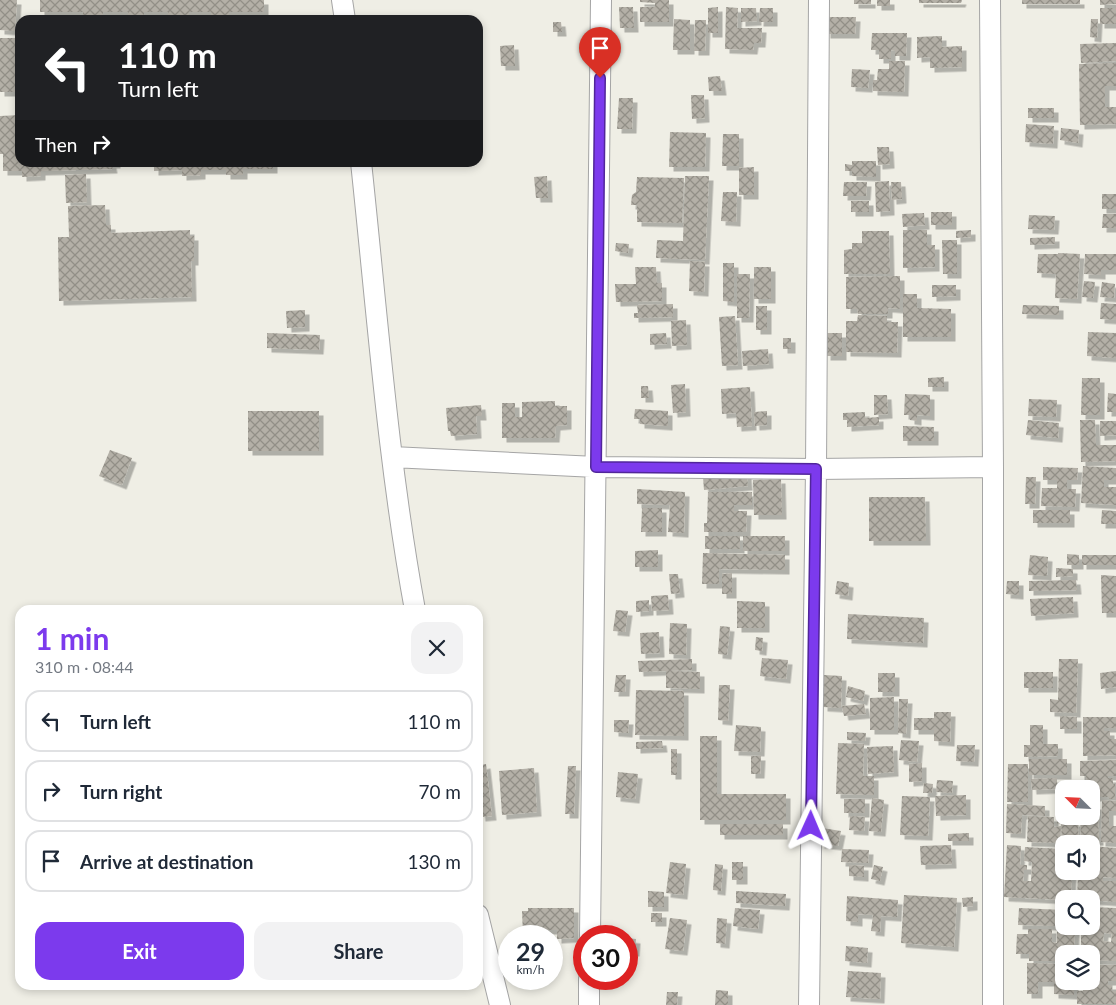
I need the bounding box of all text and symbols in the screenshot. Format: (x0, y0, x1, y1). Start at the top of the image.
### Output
pin (579, 27, 621, 78)
text: 110 m (118, 33, 217, 75)
icon: arrive (586, 34, 614, 62)
icon: left (35, 35, 100, 100)
text: Turn left (118, 75, 199, 102)
icon: right (87, 130, 115, 158)
text: Then (35, 133, 77, 156)
text: 1 min (35, 620, 109, 656)
button: close (411, 622, 463, 674)
text: 310 m · 08:44 (35, 657, 134, 676)
icon: left (37, 707, 65, 735)
text: Turn left (80, 710, 151, 733)
text: 110 m (407, 710, 461, 733)
icon: right (37, 777, 65, 805)
text: Turn right (80, 780, 162, 803)
text: 70 m (418, 780, 461, 803)
north arrow (1055, 780, 1100, 825)
map controls (1055, 780, 1100, 990)
position arrow (784, 799, 836, 851)
button: sound (1055, 835, 1100, 880)
icon: arrive (37, 847, 65, 875)
text: Arrive at destination (80, 850, 253, 873)
text: 130 m (407, 850, 461, 873)
button: search (1055, 890, 1100, 935)
button: Exit (35, 922, 244, 980)
button: Share (254, 922, 463, 980)
speed limit sign: 30 (573, 925, 638, 990)
text: 29 (516, 936, 545, 966)
button: layers (1055, 945, 1100, 990)
text: km/h (516, 962, 545, 977)

